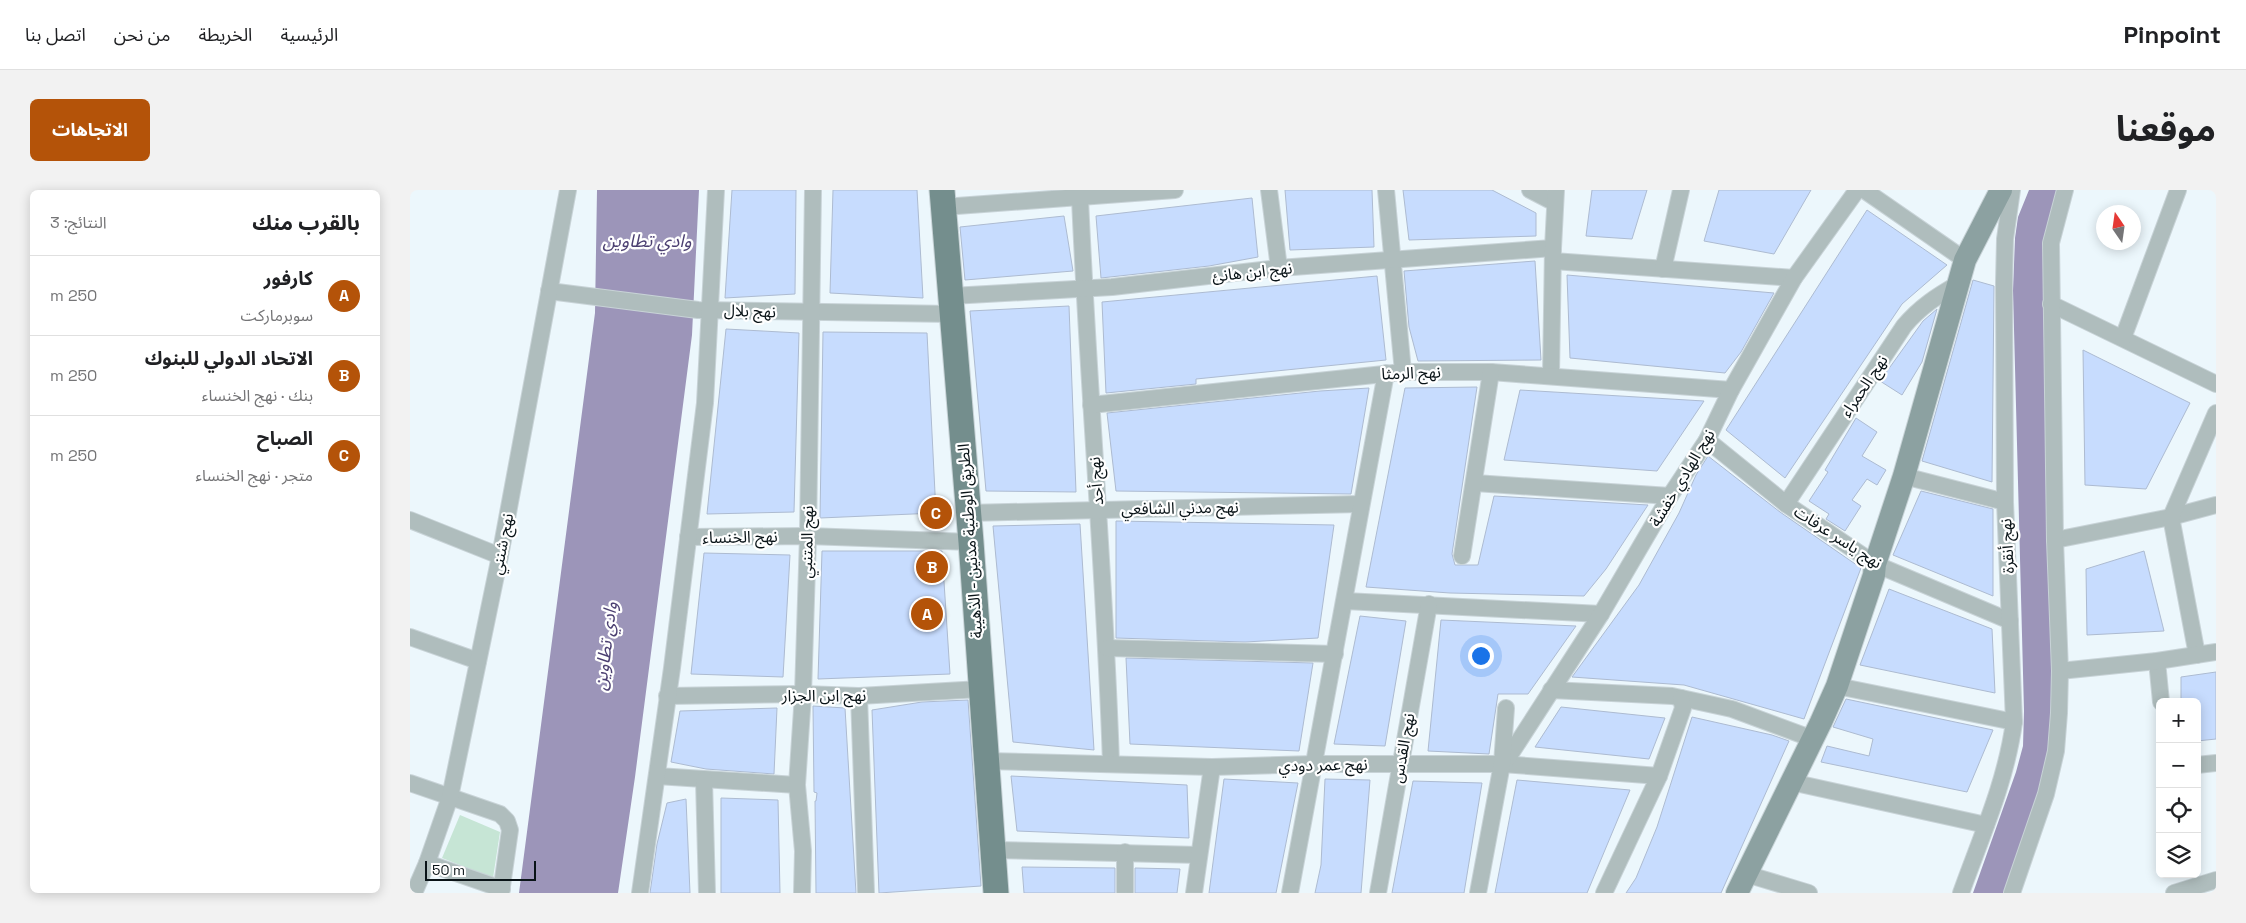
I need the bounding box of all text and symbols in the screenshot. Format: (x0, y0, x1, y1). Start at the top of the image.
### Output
text: Pinpoint (2124, 19, 2221, 50)
text: اتصل بنا (25, 23, 86, 46)
text: من نحن (114, 23, 170, 46)
text: الخريطة (198, 23, 252, 46)
text: الرئيسية (280, 23, 338, 46)
button: الاتجاهات (30, 99, 150, 161)
text: موقعنا (2116, 107, 2216, 151)
north arrow (2096, 205, 2141, 250)
text: بالقرب منك (252, 209, 360, 236)
text: النتائج: 3 (50, 212, 107, 233)
water label: وادي تطاوين (602, 229, 692, 255)
street label: نهج ابن هانئ (1211, 257, 1293, 289)
text: كارفور (264, 266, 313, 291)
text: 250 m (50, 285, 97, 306)
text: A (339, 285, 349, 306)
street label: نهج بلال (724, 300, 776, 324)
text: سوبرماركت (241, 305, 313, 326)
text: الاتحاد الدولي للبنوك (145, 346, 313, 371)
street label: نهج الحمراء (1836, 351, 1894, 422)
street label: نهج الرمثا (1381, 361, 1441, 387)
text: 250 m (50, 365, 97, 386)
text: B (339, 365, 349, 386)
text: بنك · نهج الخنساء (202, 385, 313, 406)
street label: نهج الهادي خفشة (1645, 425, 1721, 532)
text: الصباح (257, 426, 313, 451)
street label: الطريق الوطنية مدنين - الذهيبة (953, 443, 987, 639)
text: 250 m (50, 445, 97, 466)
text: C (339, 445, 349, 466)
street label: نهج أحد (1084, 456, 1110, 506)
text: متجر · نهج الخنساء (195, 465, 313, 486)
pin: C (920, 494, 952, 532)
street label: نهج مدني الشافعي (1121, 496, 1239, 522)
street label: نهج ياسر عرفات (1789, 501, 1886, 575)
street label: نهج المتنبي (796, 505, 820, 579)
street label: نهج شنني (486, 511, 520, 577)
street label: نهج أنقرة (1995, 518, 2021, 574)
street label: نهج الخنساء (702, 526, 778, 550)
pin: B (916, 548, 948, 586)
pin: A (911, 595, 943, 633)
water label: وادي تطاوين (588, 600, 625, 692)
your location (1468, 643, 1494, 669)
street label: نهج ابن الجزار (781, 685, 866, 708)
map controls (2156, 698, 2201, 878)
button: + (2156, 698, 2201, 743)
street label: نهج القدس (1387, 711, 1421, 785)
button: − (2156, 743, 2201, 788)
street label: نهج عمر دودي (1278, 754, 1368, 778)
button: locate (2156, 788, 2201, 833)
button: layers (2156, 833, 2201, 878)
scale bar (425, 858, 536, 881)
text: 50 m (432, 861, 465, 879)

